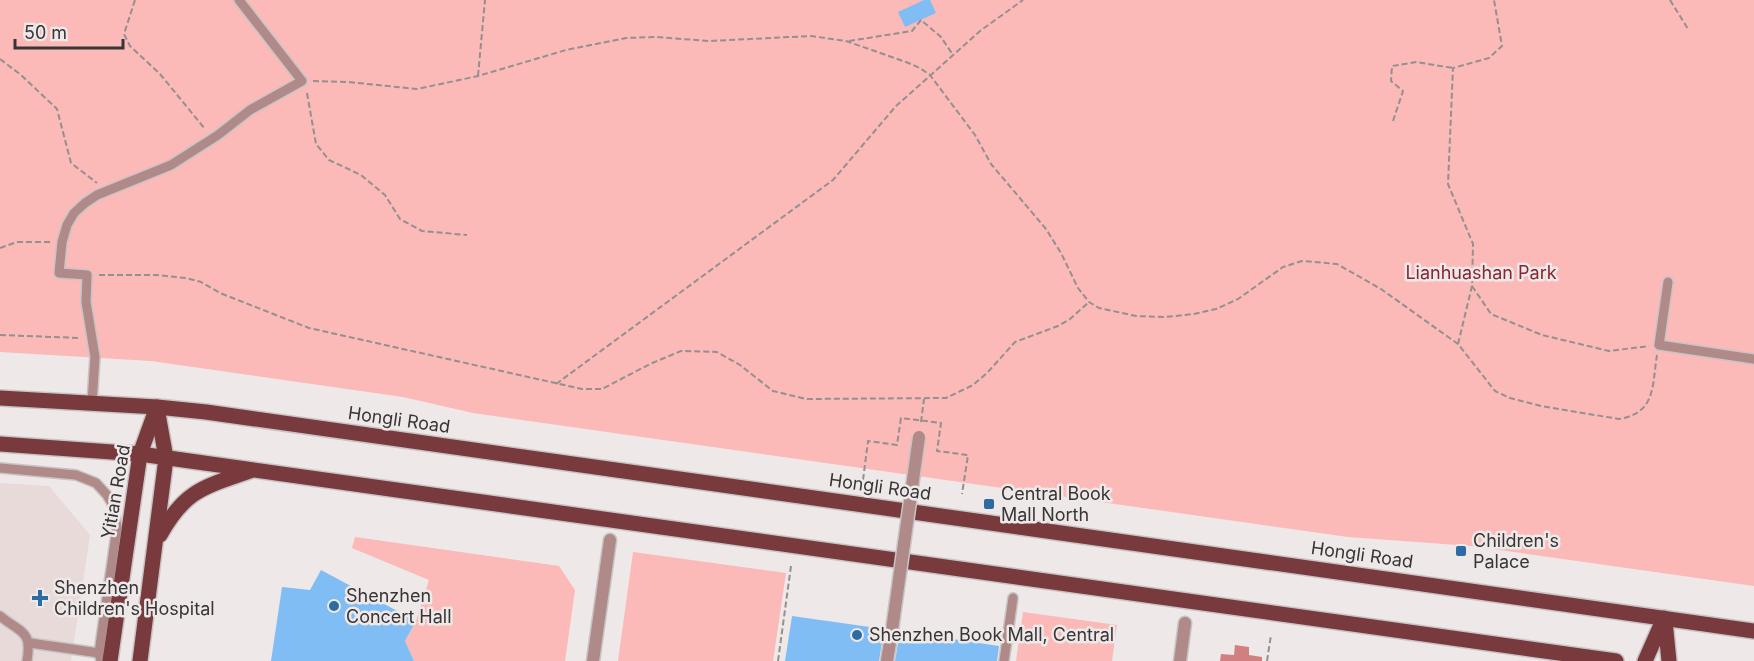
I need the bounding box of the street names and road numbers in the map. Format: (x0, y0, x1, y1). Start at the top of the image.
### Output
street label: Hongli Road (347, 402, 452, 437)
street label: Yitian Road (97, 443, 134, 541)
street label: Hongli Road (828, 469, 933, 504)
street label: Hongli Road (1310, 537, 1415, 572)

